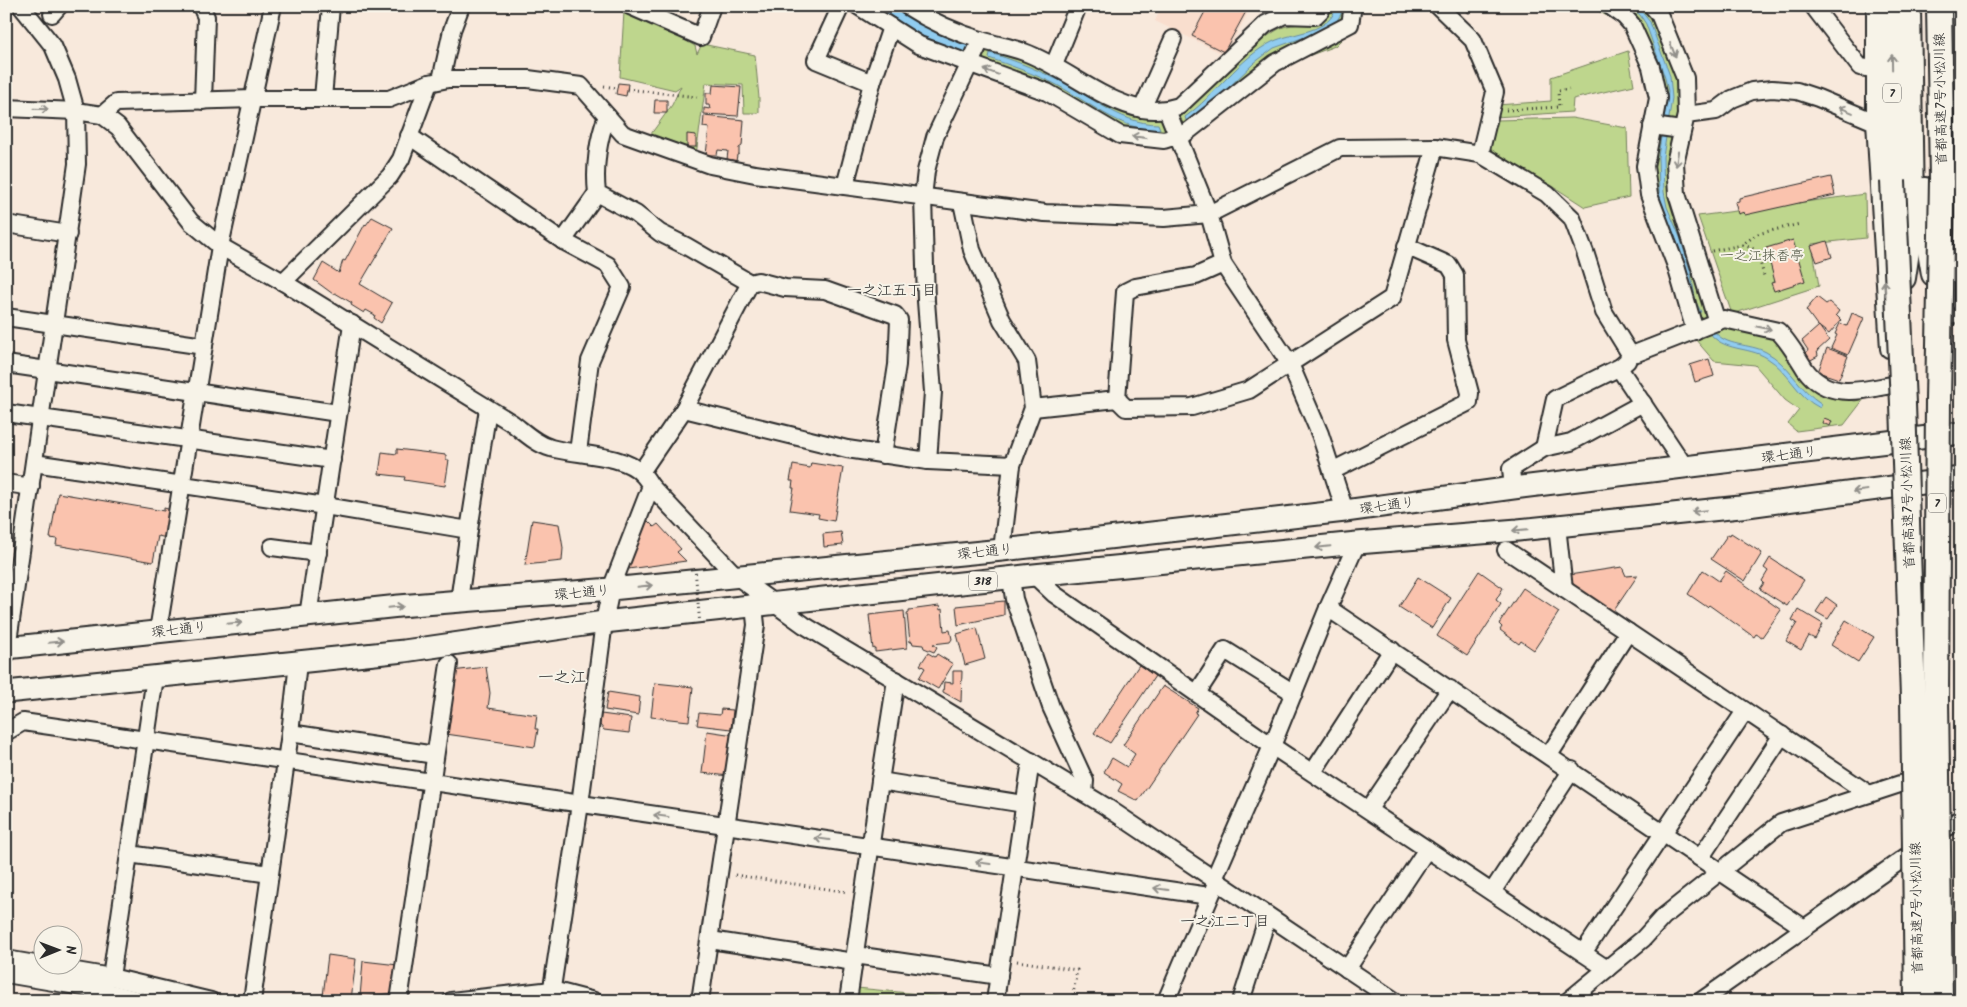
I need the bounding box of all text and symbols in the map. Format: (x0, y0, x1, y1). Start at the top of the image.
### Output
street label: 首都高速7号小松川線 (1929, 33, 1953, 165)
one-way arrow (1669, 42, 1678, 57)
one-way arrow (1887, 54, 1896, 70)
one-way arrow (984, 67, 1000, 76)
road number: 7 (1883, 84, 1901, 102)
one-way arrow (33, 105, 49, 114)
one-way arrow (1839, 105, 1854, 115)
one-way arrow (1131, 132, 1147, 142)
one-way arrow (1671, 150, 1681, 166)
park label: 一之江抹香亭 (1720, 245, 1804, 267)
district label: 一之江五丁目 (847, 279, 937, 303)
one-way arrow (1881, 280, 1890, 296)
one-way arrow (1756, 324, 1772, 333)
street label: 首都高速7号小松川線 (1895, 436, 1921, 570)
street label: 環七通り (1760, 441, 1818, 469)
one-way arrow (1853, 487, 1869, 497)
street label: 環七通り (1358, 491, 1416, 521)
road number: 7 (1928, 493, 1946, 512)
one-way arrow (1691, 506, 1707, 516)
one-way arrow (1512, 525, 1528, 535)
street label: 環七通り (956, 538, 1014, 566)
one-way arrow (1316, 542, 1332, 552)
road number: 318 (969, 572, 997, 590)
street label: 環七通り (553, 580, 611, 606)
one-way arrow (637, 581, 653, 591)
one-way arrow (388, 602, 404, 611)
street label: 環七通り (150, 616, 208, 644)
one-way arrow (226, 618, 242, 628)
one-way arrow (47, 637, 63, 647)
district label: 一之江 (538, 665, 586, 690)
one-way arrow (654, 810, 670, 820)
one-way arrow (815, 834, 831, 844)
street label: 首都高速7号小松川線 (1905, 842, 1929, 974)
one-way arrow (975, 857, 991, 867)
one-way arrow (1153, 884, 1169, 894)
district label: 一之江二丁目 (1180, 910, 1270, 934)
north arrow (32, 924, 82, 974)
text: N (59, 945, 81, 955)

